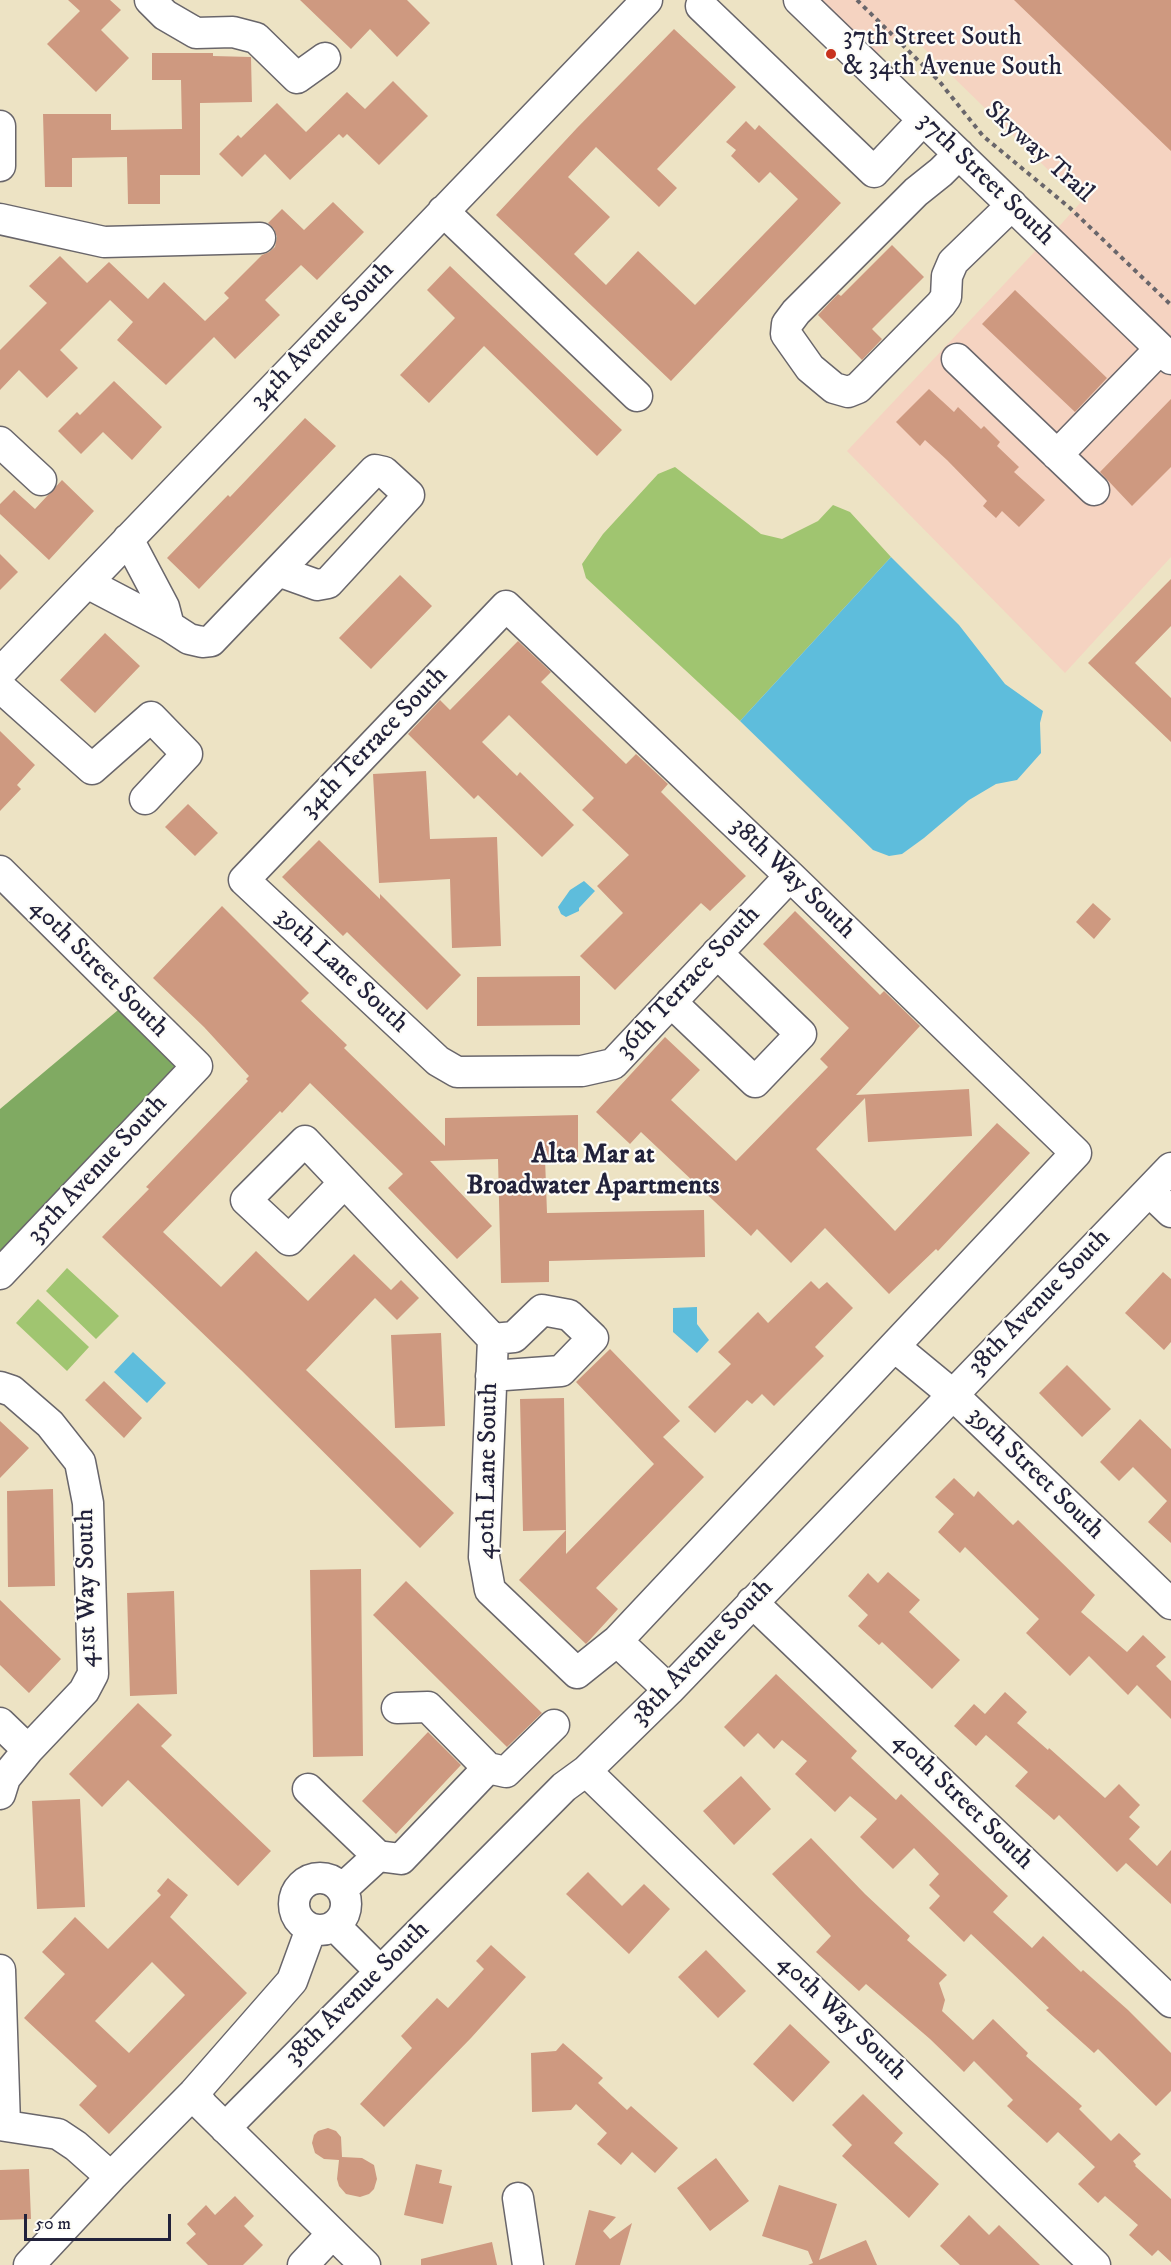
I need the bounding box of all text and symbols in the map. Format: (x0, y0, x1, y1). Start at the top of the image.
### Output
place label: 37th Street South & 34th Avenue South (843, 23, 1062, 84)
marker: 37th Street South & 34th Avenue South (824, 47, 838, 61)
street label: Skyway Trail (977, 96, 1099, 210)
street label: 37th Street South (910, 107, 1060, 253)
street label: 34th Avenue South (245, 256, 401, 416)
street label: 34th Terrace South (295, 661, 455, 825)
street label: 38th Way South (723, 811, 861, 947)
street label: 40th Street South (22, 893, 174, 1045)
street label: 36th Terrace South (610, 900, 768, 1066)
street label: 39th Lane South (268, 901, 414, 1041)
street label: 35th Avenue South (21, 1089, 175, 1251)
district label: Alta Mar at Broadwater Apartments (466, 1140, 720, 1203)
street label: 38th Avenue South (962, 1223, 1118, 1383)
street label: 40th Lane South (472, 1382, 506, 1560)
street label: 39th Street South (960, 1401, 1110, 1547)
street label: 41st Way South (71, 1508, 105, 1668)
street label: 38th Avenue South (625, 1573, 781, 1733)
street label: 40th Street South (885, 1727, 1039, 1877)
street label: 38th Avenue South (279, 1915, 437, 2073)
street label: 40th Way South (770, 1948, 912, 2088)
scale bar (27, 2202, 174, 2240)
text: 50 m (35, 2213, 71, 2235)

